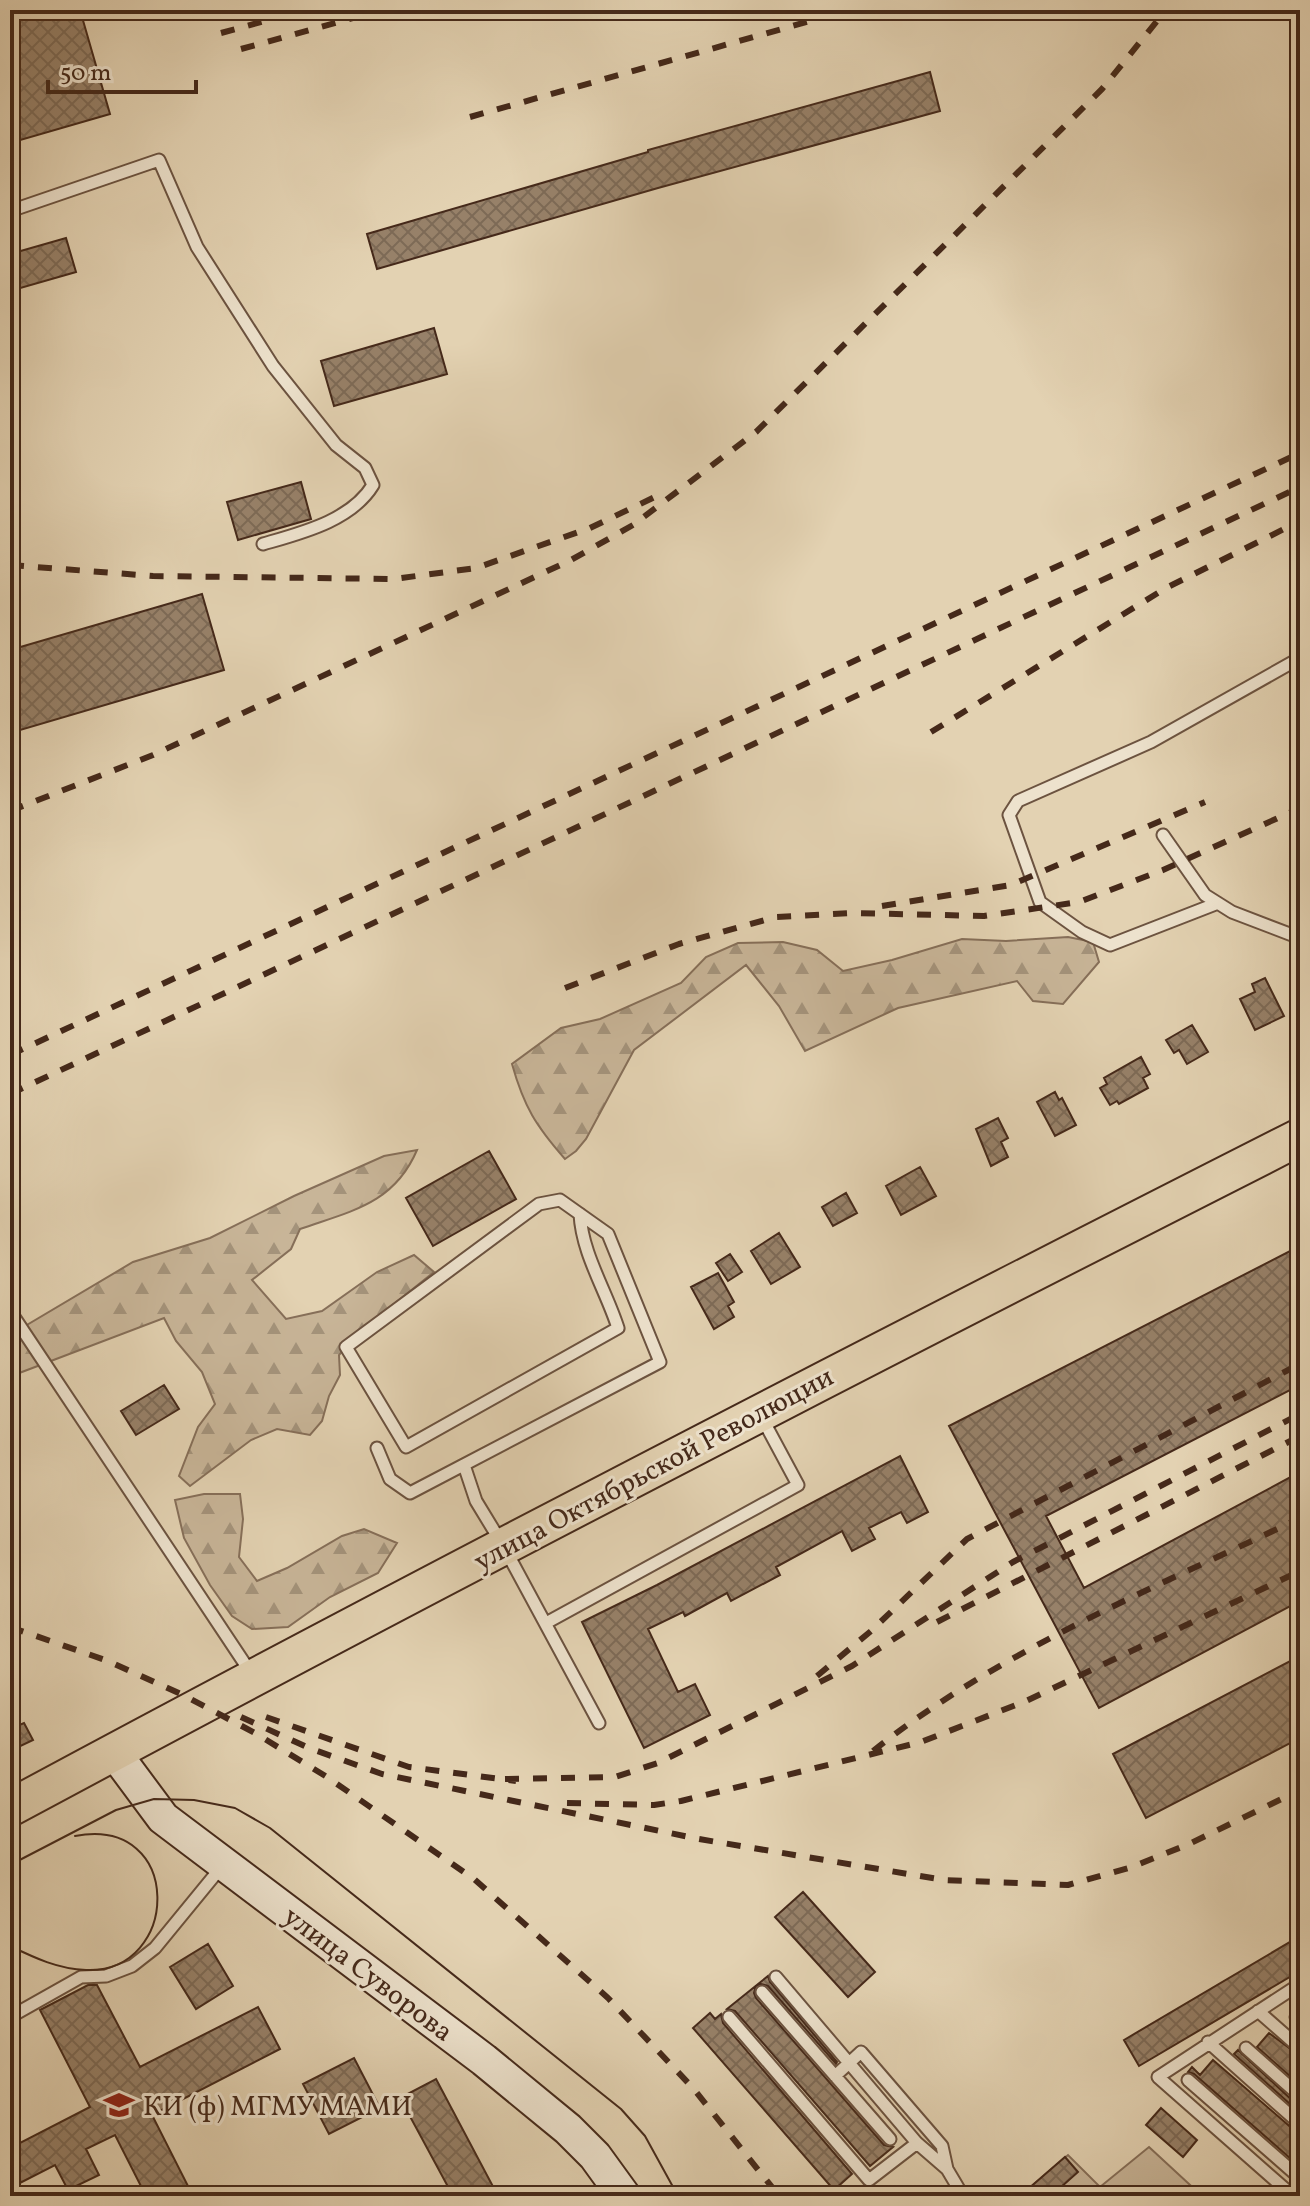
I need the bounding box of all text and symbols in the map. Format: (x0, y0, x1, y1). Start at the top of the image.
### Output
scale bar (48, 44, 196, 94)
text: 50 m (60, 57, 112, 91)
street label: улица Октябрьской Революции (467, 1358, 841, 1582)
street label: улица Суворова (274, 1898, 461, 2052)
school or university icon: КИ (ф) МГМУ МАМИ (102, 2088, 136, 2122)
place label: КИ (ф) МГМУ МАМИ (143, 2088, 412, 2127)

